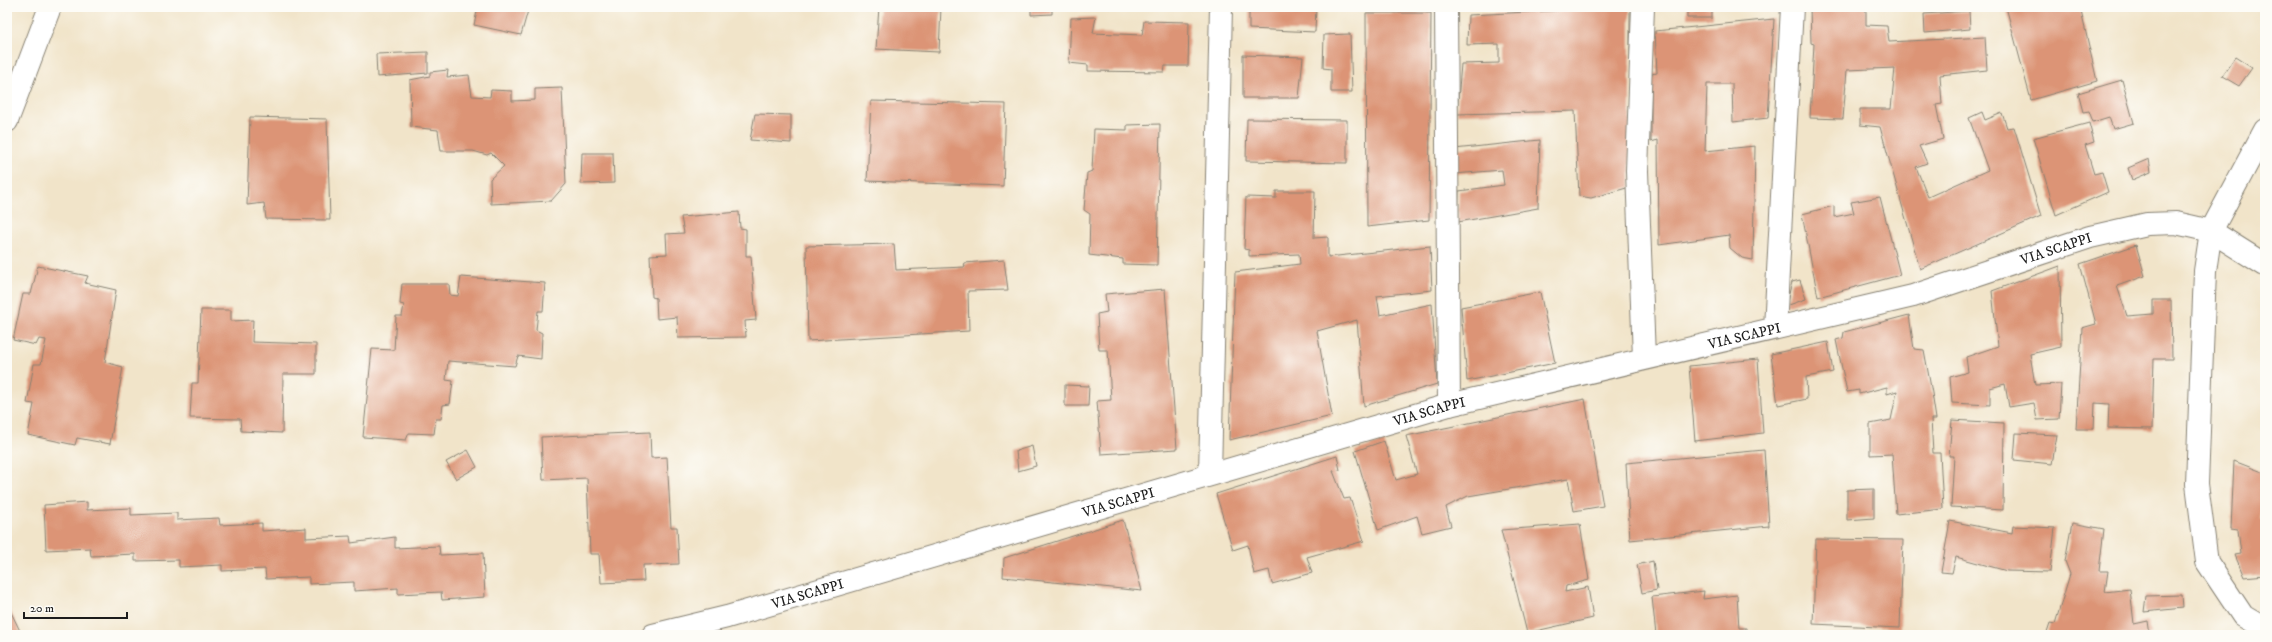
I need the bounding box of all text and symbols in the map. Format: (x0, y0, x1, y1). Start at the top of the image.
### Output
street label: VIA SCAPPI (2017, 229, 2095, 270)
street label: VIA SCAPPI (1705, 319, 1783, 354)
street label: VIA SCAPPI (1390, 393, 1468, 431)
street label: VIA SCAPPI (1079, 484, 1157, 522)
street label: VIA SCAPPI (769, 575, 846, 614)
scale bar (24, 594, 127, 620)
text: 20 m (30, 601, 54, 616)

